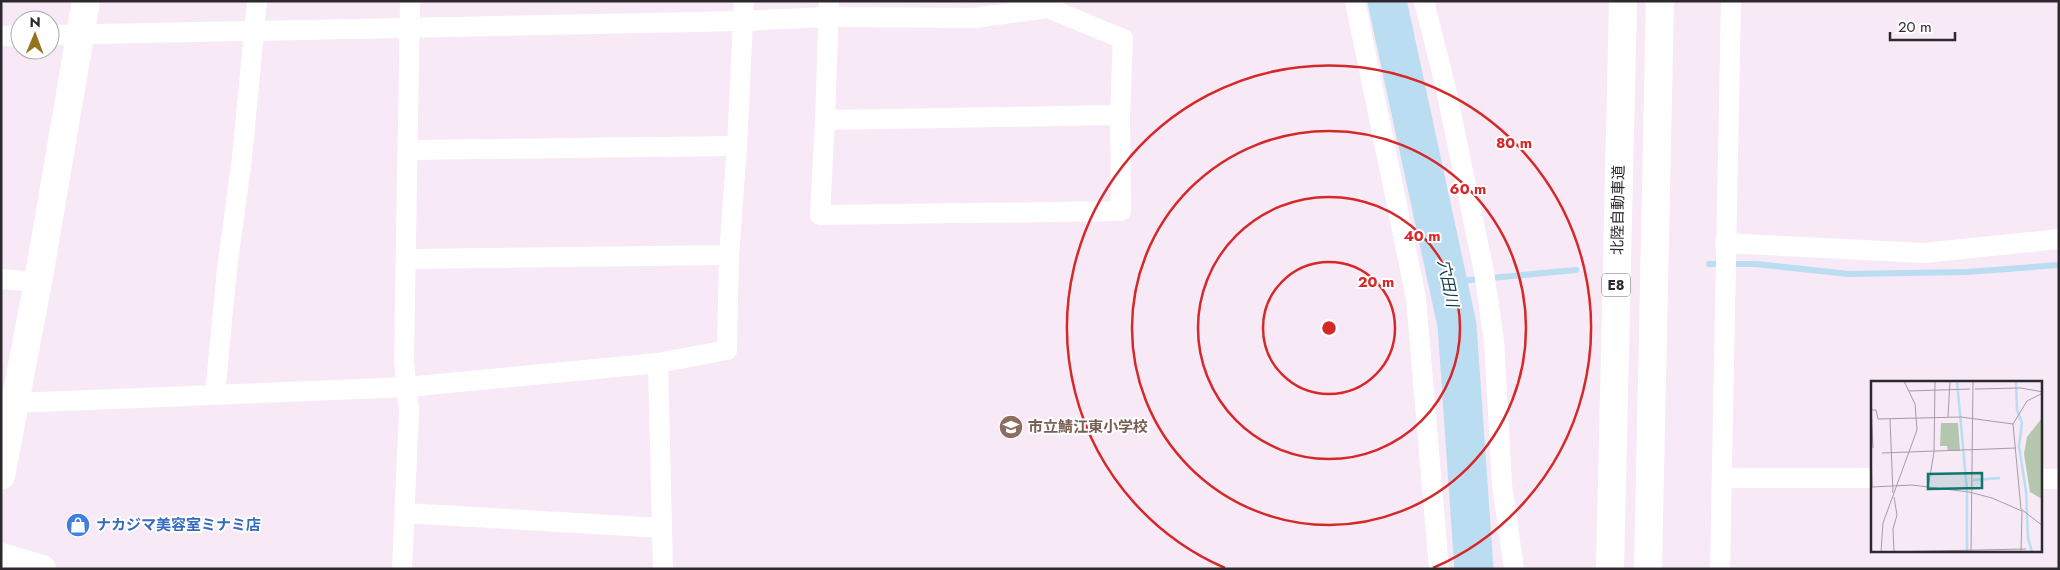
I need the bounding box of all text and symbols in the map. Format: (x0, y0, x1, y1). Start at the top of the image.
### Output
north arrow (10, 10, 60, 60)
scale bar (1890, 10, 1955, 42)
text: N (29, 12, 41, 32)
text: 20 m (1898, 16, 1932, 38)
text: 80 m (1496, 132, 1532, 154)
street label: 北陸自動車道 (1606, 165, 1630, 255)
text: 60 m (1450, 178, 1486, 200)
text: 40 m (1403, 225, 1441, 247)
water label: 穴田川 (1432, 257, 1465, 311)
text: 20 m (1358, 271, 1394, 293)
road number: E8 (1602, 274, 1630, 296)
centre of rings (1320, 319, 1338, 337)
inset map (1871, 381, 2042, 552)
school or university icon: 市立鯖江東小学校 (998, 414, 1024, 440)
place label: 市立鯖江東小学校 (1028, 416, 1148, 438)
shop icon: ナカジマ美容室ミナミ店 (65, 512, 91, 538)
place label: ナカジマ美容室ミナミ店 (96, 514, 261, 536)

